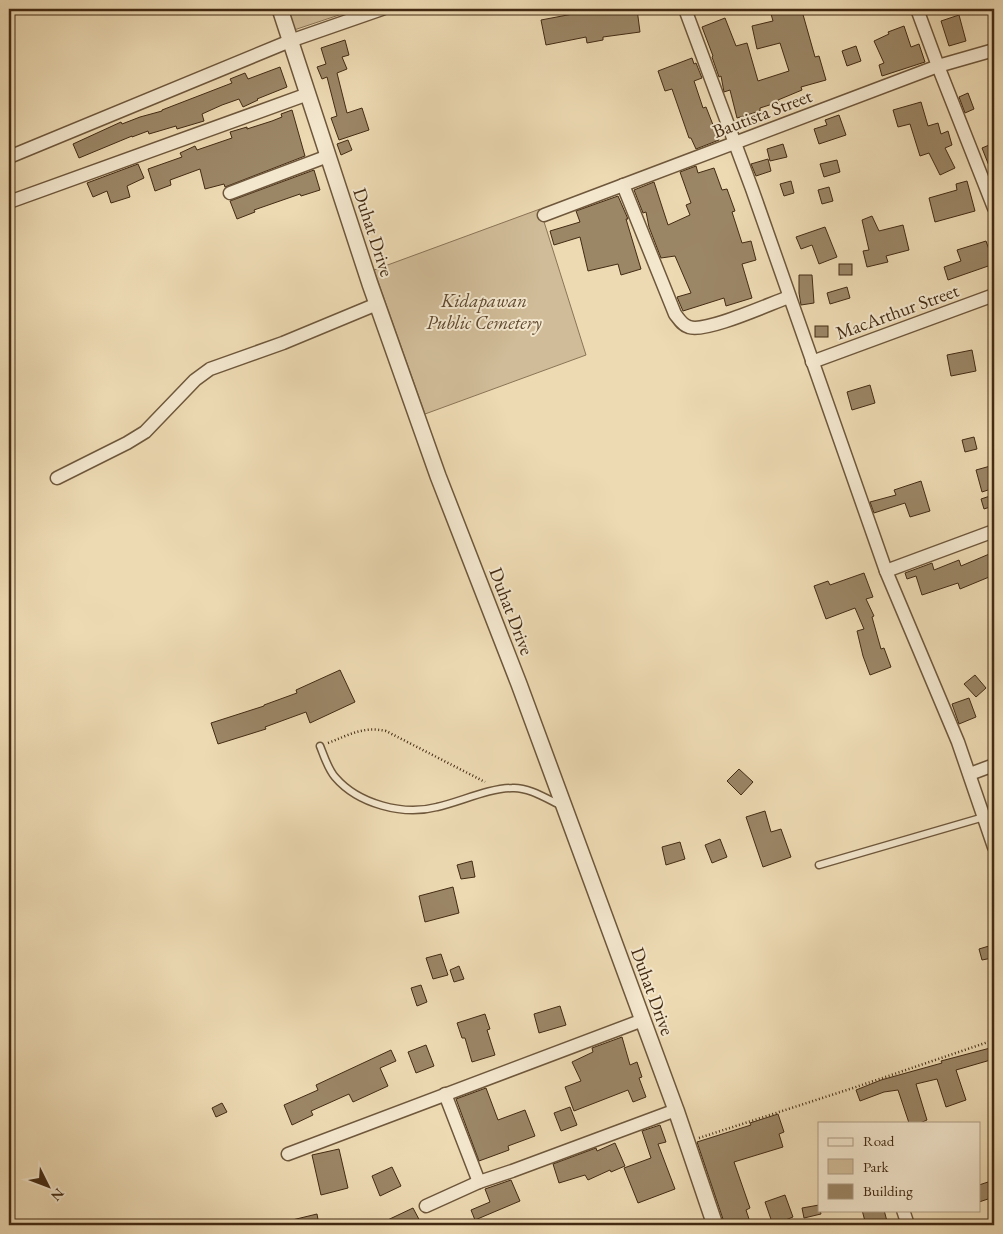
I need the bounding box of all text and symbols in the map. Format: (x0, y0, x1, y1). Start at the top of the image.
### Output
street label: Bautista Street (709, 83, 816, 144)
street label: Duhat Drive (347, 185, 400, 280)
street label: MacArthur Street (832, 278, 962, 345)
park label: Kidapawan Public Cemetery (426, 288, 542, 335)
street label: Duhat Drive (483, 564, 540, 659)
street label: Duhat Drive (625, 944, 680, 1039)
legend (818, 1122, 980, 1212)
text: Road (863, 1131, 895, 1150)
text: Park (863, 1157, 890, 1176)
north arrow (22, 1162, 72, 1212)
text: Building (863, 1181, 913, 1200)
text: N (47, 1184, 68, 1205)

